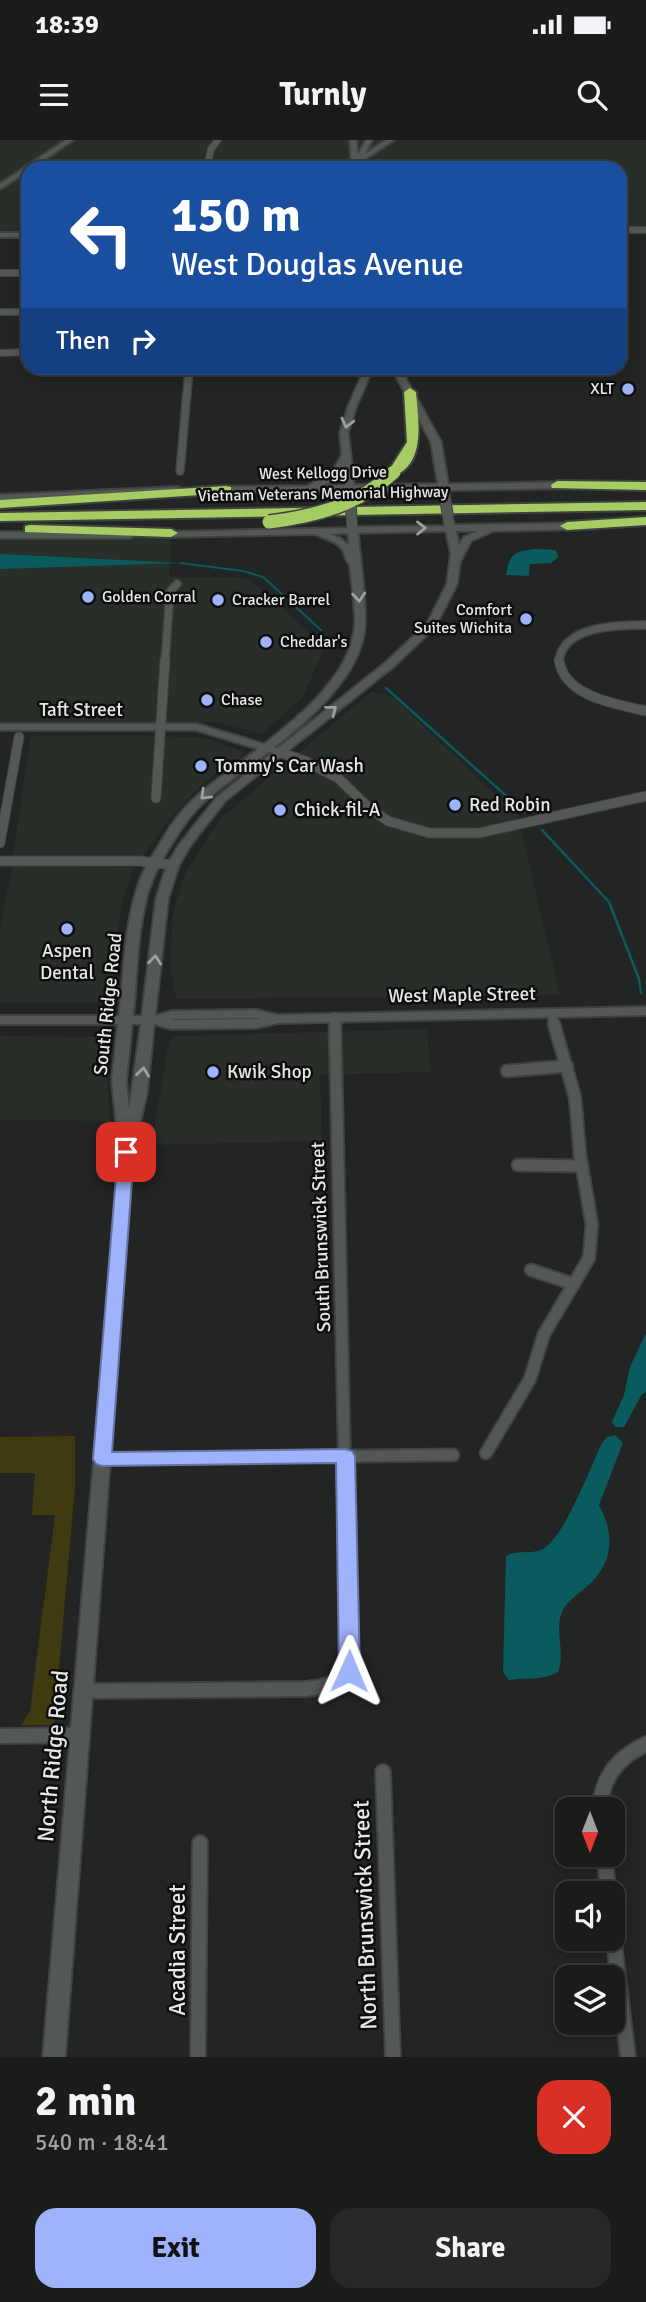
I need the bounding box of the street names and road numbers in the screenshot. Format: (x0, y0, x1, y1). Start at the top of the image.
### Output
street label: West Kellogg Drive (259, 462, 387, 484)
street label: Vietnam Veterans Memorial Highway (197, 482, 449, 506)
street label: Taft Street (39, 698, 123, 722)
street label: South Ridge Road (89, 932, 127, 1076)
street label: West Maple Street (388, 982, 536, 1008)
street label: South Brunswick Street (306, 1141, 336, 1333)
street label: North Ridge Road (31, 1669, 75, 1843)
street label: North Brunswick Street (346, 1800, 384, 2030)
street label: Acadia Street (163, 1884, 192, 2016)

